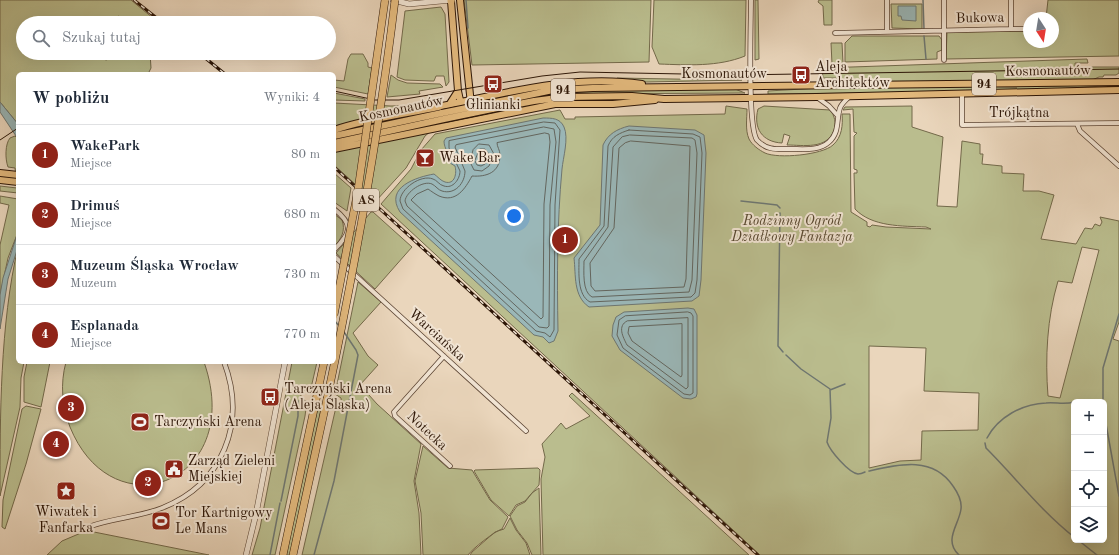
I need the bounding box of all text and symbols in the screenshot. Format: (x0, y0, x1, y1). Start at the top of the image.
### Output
street label: Bukowa (956, 11, 1004, 25)
north arrow (1023, 12, 1059, 48)
search box (16, 16, 336, 60)
icon: search (30, 27, 52, 49)
text: Szukaj tutaj (62, 31, 141, 46)
place label: Aleja Architektów (815, 60, 890, 90)
street label: Kosmonautów (1005, 63, 1091, 79)
bus stop icon: Aleja Architektów (790, 64, 812, 86)
street label: Kosmonautów (681, 67, 767, 81)
bus stop icon: Glinianki (482, 73, 504, 95)
road number: 94 (972, 73, 996, 95)
road number: 94 (551, 79, 575, 101)
text: W pobliżu (32, 90, 109, 107)
text: Wyniki: 4 (264, 91, 320, 104)
street label: Kosmonautów (357, 93, 445, 125)
place label: Glinianki (466, 98, 520, 112)
street label: Trójkątna (989, 106, 1049, 120)
text: WakePark (70, 139, 140, 154)
bar icon: Wake Bar (414, 147, 436, 169)
text: 1 (41, 148, 49, 161)
text: 80 m (291, 148, 320, 161)
place label: Wake Bar (439, 151, 500, 165)
text: Miejsce (70, 157, 112, 170)
road number: A8 (353, 189, 379, 211)
text: Drimuś (70, 199, 119, 214)
your location (504, 206, 524, 226)
text: 2 (41, 208, 49, 221)
text: 680 m (283, 208, 320, 221)
park label: Rodzinny Ogród Działkowy Fantazja (730, 214, 853, 245)
text: Miejsce (70, 217, 112, 230)
pin: 1 (552, 225, 578, 255)
text: Muzeum Śląska Wrocław (70, 259, 239, 274)
text: 3 (41, 268, 49, 281)
text: 730 m (283, 268, 320, 281)
text: Muzeum (70, 277, 117, 290)
street label: Warciańska (406, 306, 468, 364)
text: Esplanada (70, 319, 139, 334)
text: 4 (41, 328, 49, 341)
text: 770 m (283, 328, 320, 341)
text: Miejsce (70, 337, 112, 350)
place label: Tarczyński Arena (Aleja Śląska) (284, 382, 392, 412)
bus stop icon: Tarczyński Arena (Aleja Śląska) (259, 386, 281, 408)
pin: 3 (58, 393, 84, 423)
map controls (1071, 399, 1107, 543)
button: + (1071, 399, 1107, 435)
street label: Notecka (404, 409, 450, 453)
sports icon: Tarczyński Arena (129, 411, 151, 433)
place label: Tarczyński Arena (154, 415, 262, 429)
pin: 4 (43, 429, 69, 459)
button: − (1071, 435, 1107, 471)
place label: Zarząd Zieleni Miejskiej (188, 454, 275, 484)
public building icon: Zarząd Zieleni Miejskiej (163, 458, 185, 480)
pin: 2 (135, 468, 161, 498)
button: locate (1071, 471, 1107, 507)
place icon: Wiwatek i Fanfarka (55, 480, 77, 502)
place label: Wiwatek i Fanfarka (35, 505, 97, 535)
place label: Tor Kartnigowy Le Mans (175, 506, 273, 536)
button: layers (1071, 507, 1107, 543)
sports icon: Tor Kartnigowy Le Mans (150, 510, 172, 532)

